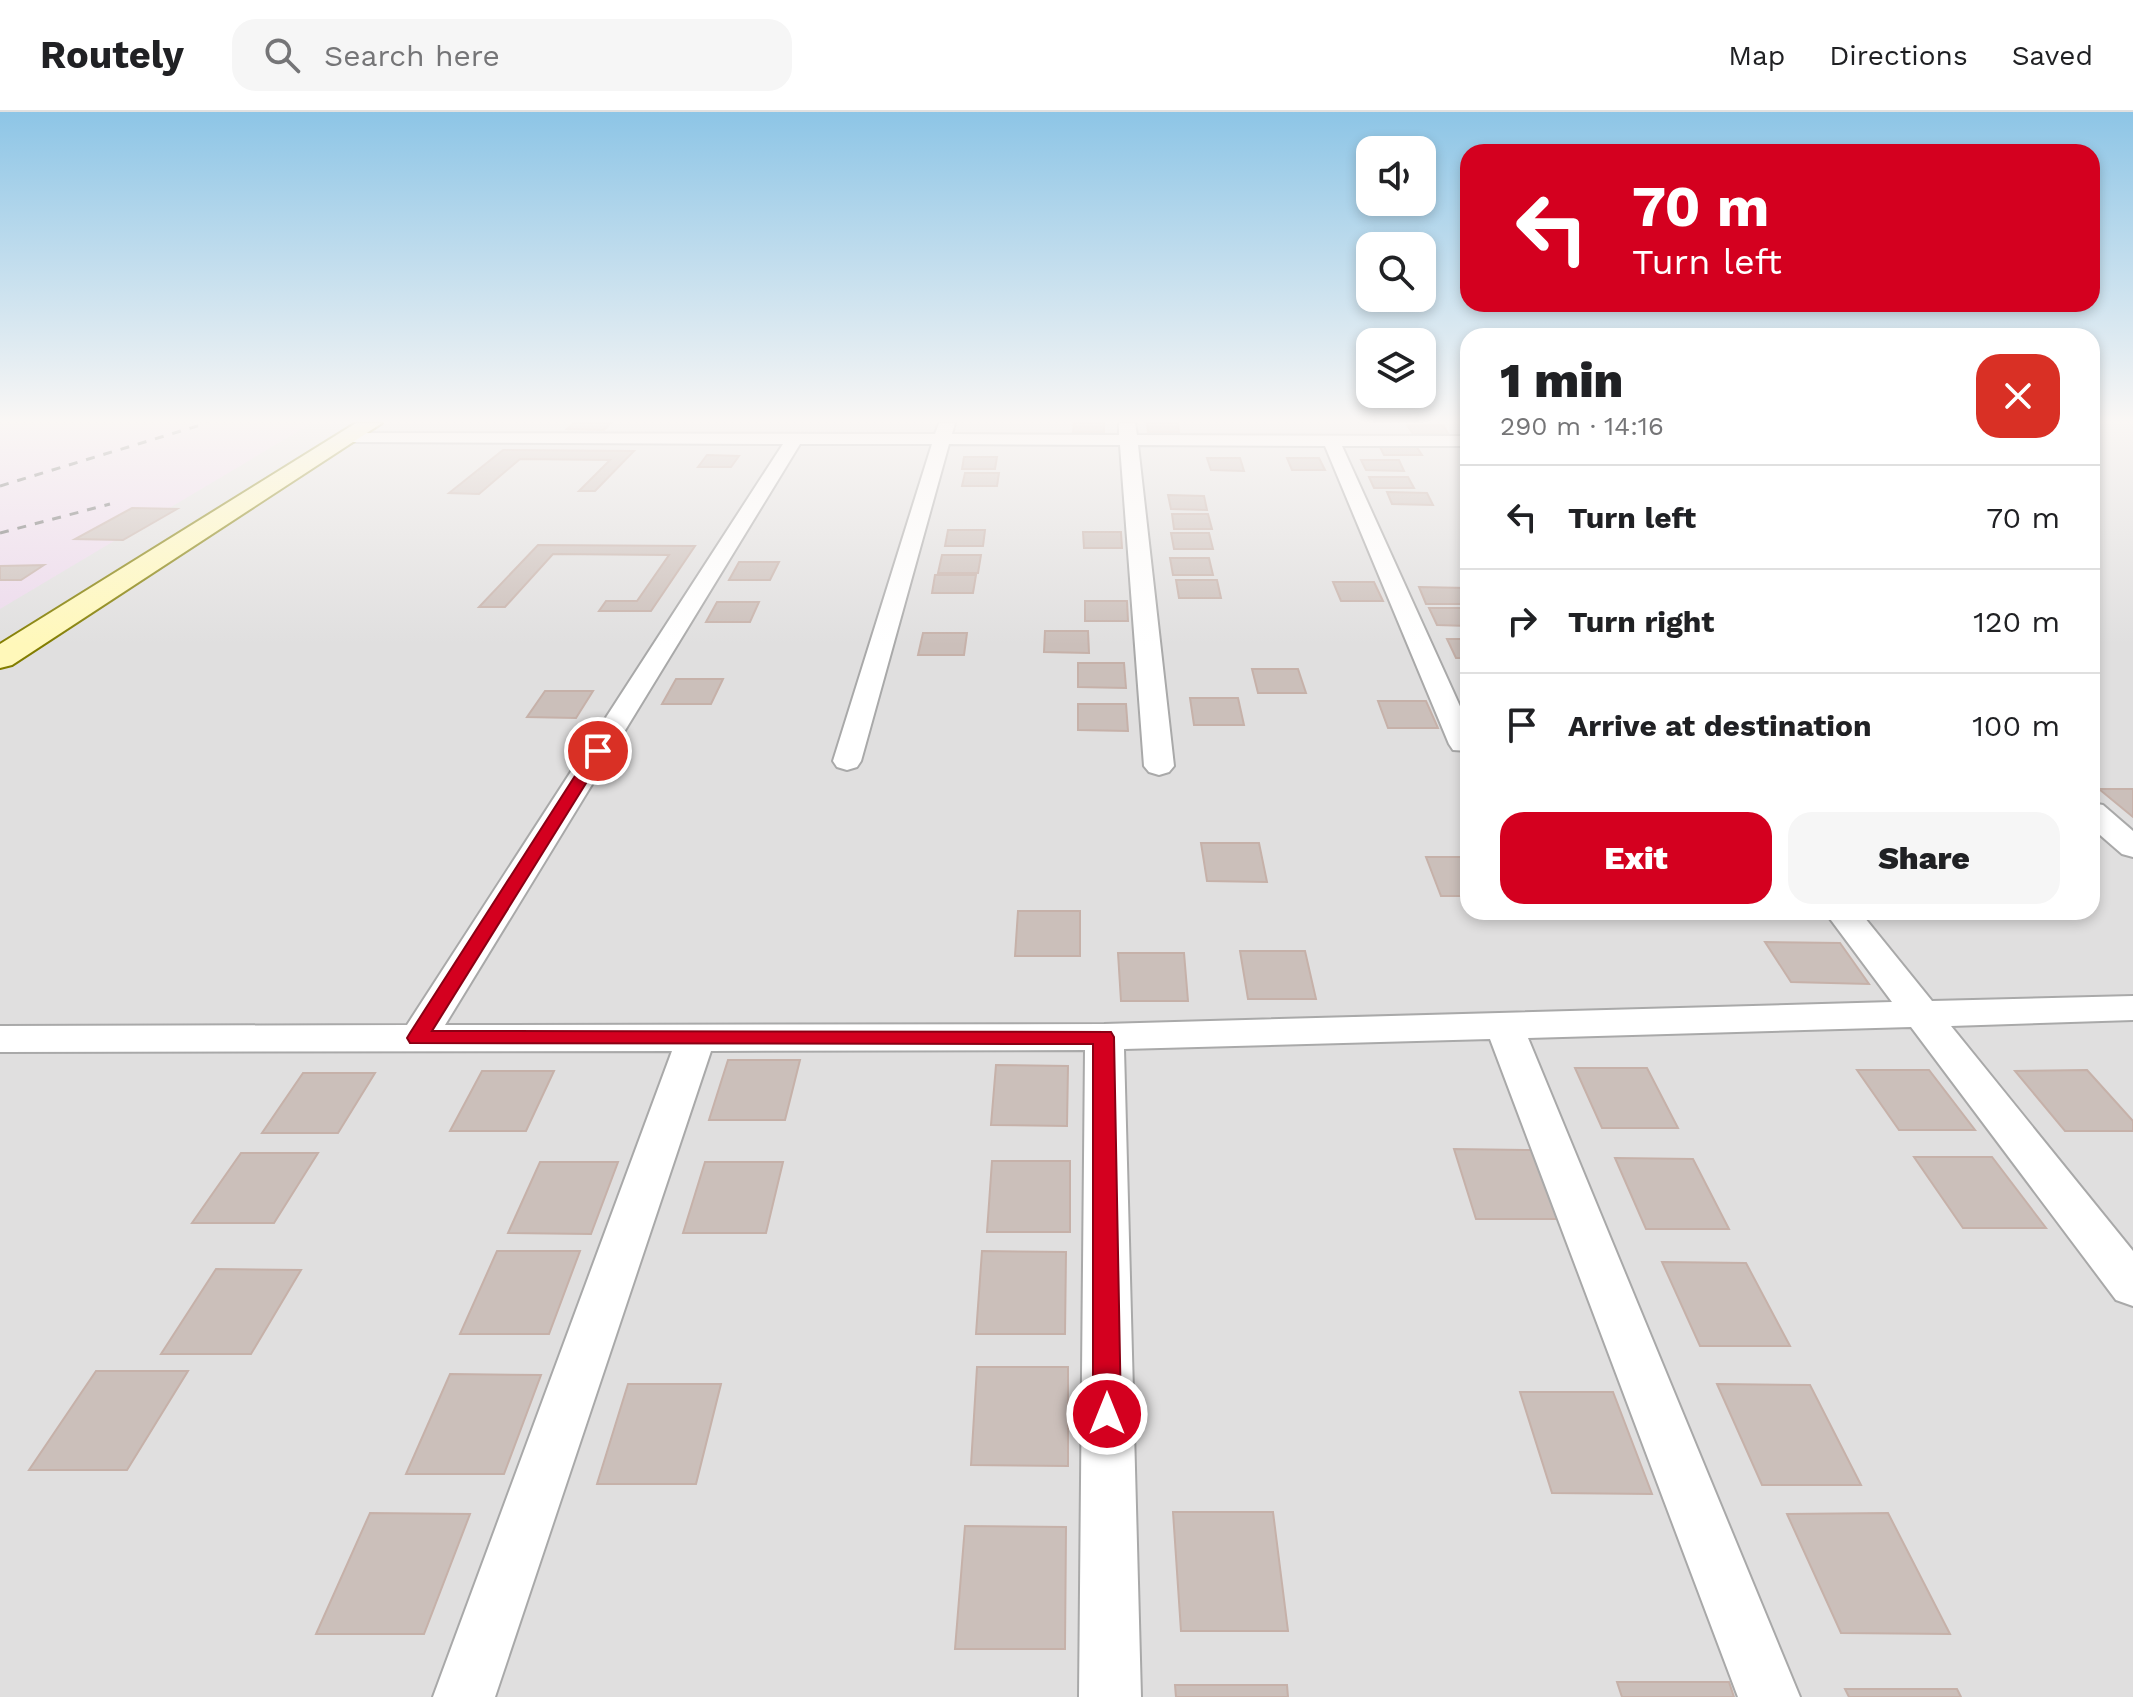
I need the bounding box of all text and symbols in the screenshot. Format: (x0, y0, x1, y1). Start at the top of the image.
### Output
search box (232, 19, 792, 91)
text: Routely (40, 33, 184, 77)
icon: search (260, 33, 304, 77)
text: Search here (324, 38, 500, 73)
text: Map (1728, 39, 1785, 72)
text: Directions (1829, 39, 1968, 72)
text: Saved (2012, 39, 2093, 72)
map controls (1356, 136, 1436, 408)
button: sound (1356, 136, 1436, 216)
text: 70 m (1632, 174, 1769, 240)
icon: left (1500, 176, 1604, 280)
button: search (1356, 232, 1436, 312)
text: Turn left (1632, 241, 1782, 283)
button: layers (1356, 328, 1436, 408)
text: 1 min (1500, 352, 1623, 409)
button: close (1976, 354, 2060, 438)
text: 290 m · 14:16 (1500, 411, 1664, 441)
icon: left (1500, 495, 1544, 539)
text: Turn left (1568, 500, 1696, 535)
text: 70 m (1986, 500, 2060, 535)
icon: right (1500, 599, 1544, 643)
text: Turn right (1568, 604, 1714, 639)
text: 120 m (1973, 604, 2060, 639)
icon: arrive (1500, 703, 1544, 747)
text: Arrive at destination (1568, 708, 1872, 743)
text: 100 m (1972, 708, 2060, 743)
pin (564, 717, 632, 785)
icon: arrive (576, 729, 620, 773)
button: Exit (1500, 812, 1772, 904)
button: Share (1788, 812, 2060, 904)
position arrow (1065, 1372, 1149, 1456)

